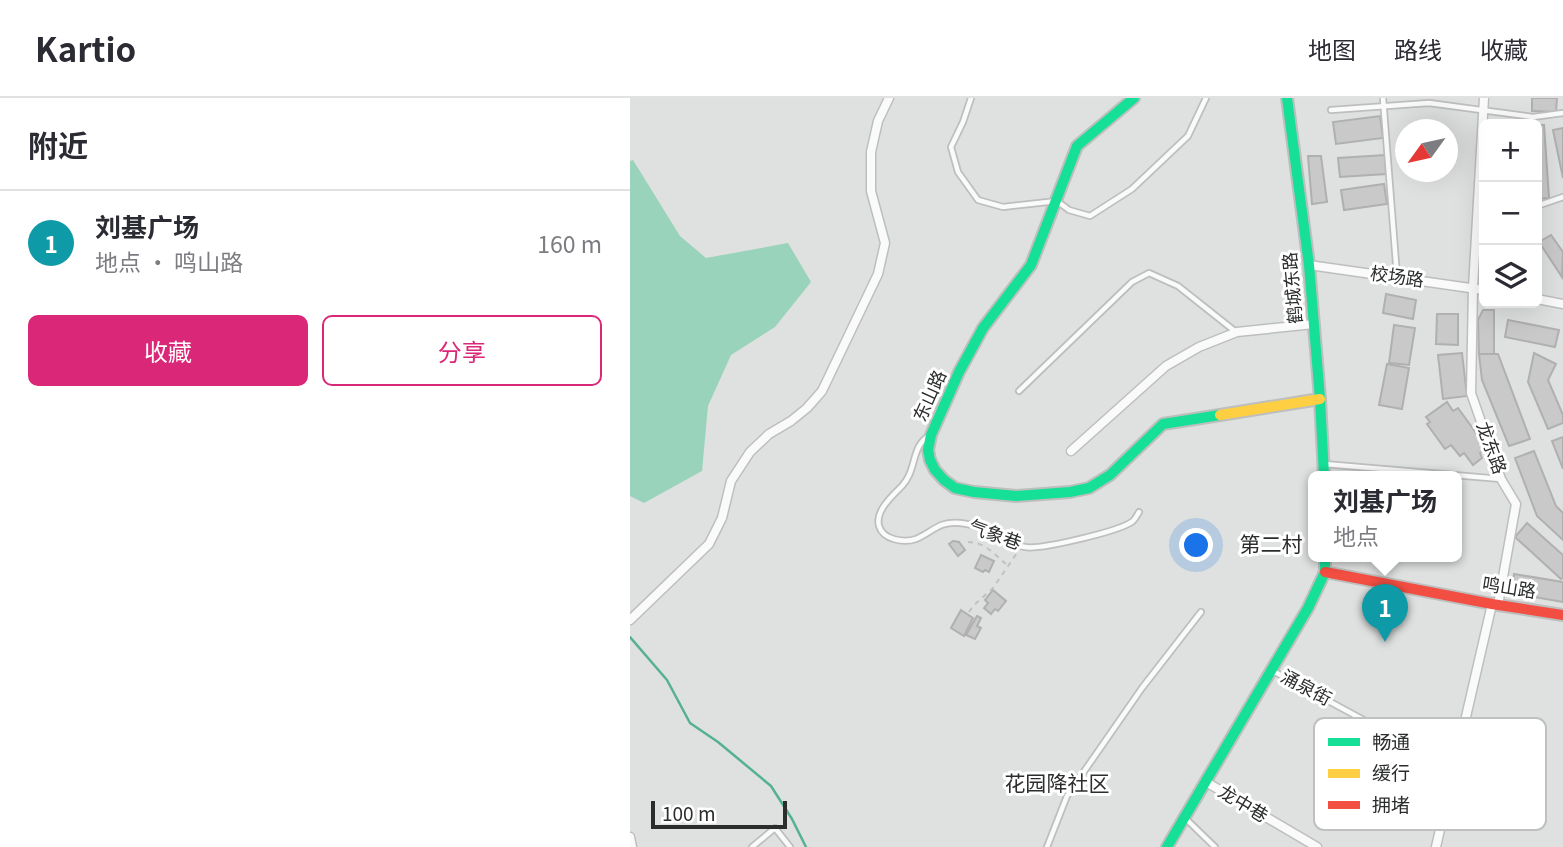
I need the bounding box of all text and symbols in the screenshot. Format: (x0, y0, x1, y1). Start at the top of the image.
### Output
text: Kartio (35, 24, 136, 72)
text: 地图 (1308, 31, 1356, 66)
text: 路线 (1394, 31, 1442, 66)
text: 收藏 (1480, 31, 1528, 66)
north arrow (1395, 119, 1458, 182)
map controls (1479, 119, 1542, 308)
button: + (1479, 119, 1542, 182)
text: 附近 (28, 122, 88, 166)
button: − (1479, 182, 1542, 245)
text: 刘基广场 (95, 207, 199, 244)
text: 1 (44, 226, 58, 260)
text: 160 m (537, 226, 602, 260)
text: 地点 · 鸣山路 (95, 244, 243, 278)
button: layers (1479, 245, 1542, 308)
street label: 鹤城东路 (1275, 251, 1307, 325)
street label: 校场路 (1369, 258, 1426, 292)
button: 收藏 (28, 315, 308, 386)
button: 分享 (322, 315, 602, 386)
street label: 东山路 (905, 365, 951, 425)
street label: 龙东路 (1471, 417, 1514, 477)
popup (1308, 471, 1462, 562)
text: 刘基广场 (1333, 481, 1437, 518)
street label: 气象巷 (966, 512, 1026, 555)
text: 地点 (1333, 518, 1379, 552)
your location (1179, 528, 1213, 562)
district label: 第二村 (1240, 528, 1303, 558)
street label: 鸣山路 (1481, 569, 1538, 603)
pin: 1 (1362, 584, 1408, 642)
street label: 涌泉街 (1277, 662, 1337, 710)
legend (1314, 718, 1546, 830)
text: 畅通 (1372, 727, 1410, 754)
text: 缓行 (1372, 758, 1410, 785)
district label: 花园降社区 (1005, 767, 1110, 797)
street label: 龙中巷 (1214, 777, 1274, 827)
text: 拥堵 (1372, 790, 1410, 817)
scale bar (651, 798, 788, 830)
text: 100 m (662, 799, 716, 826)

